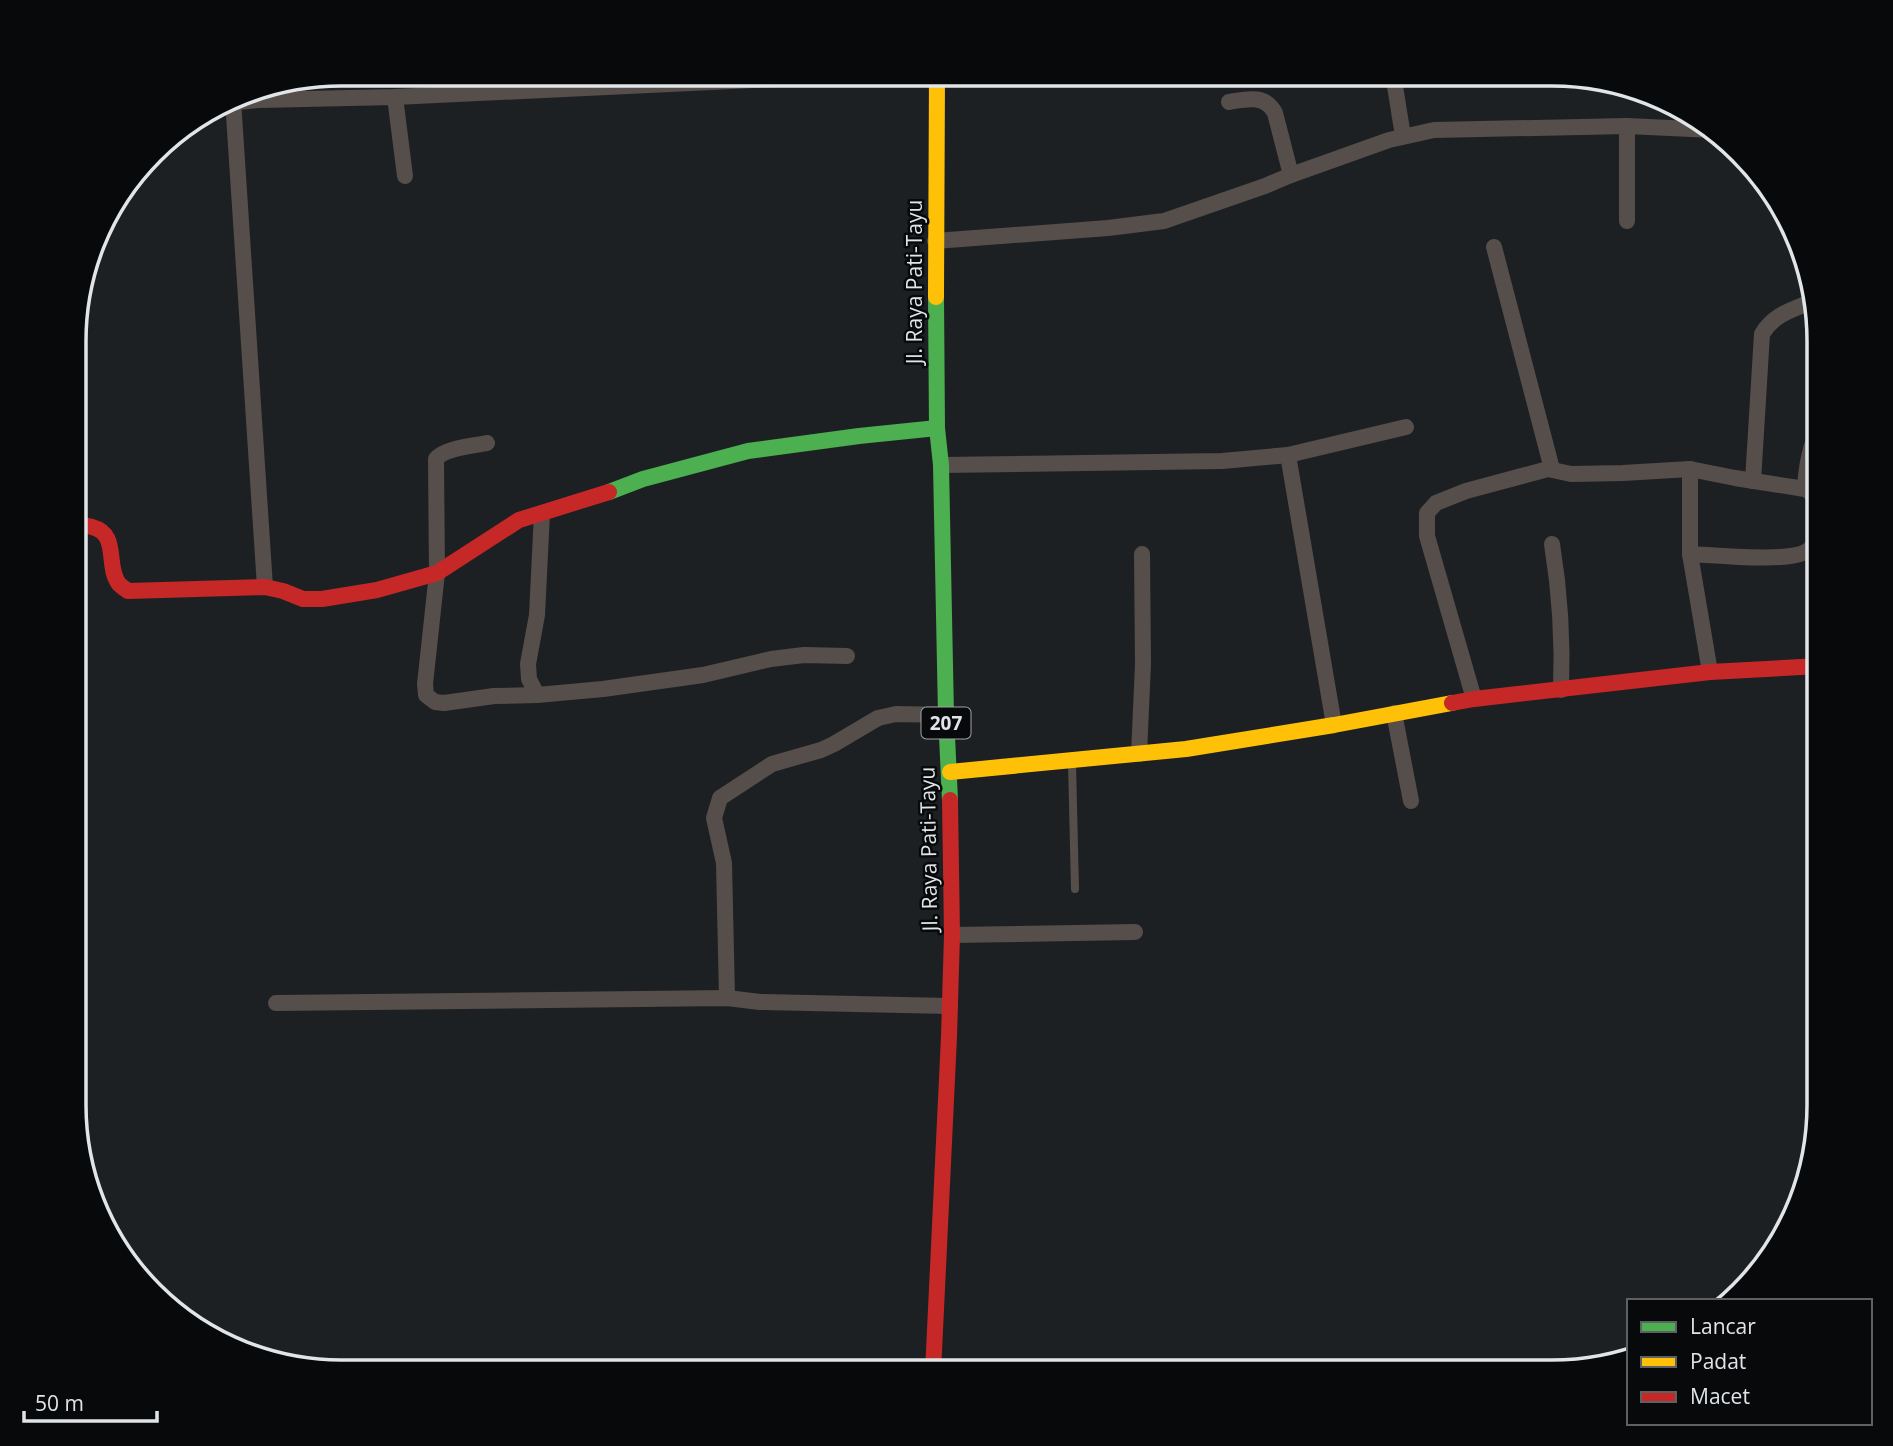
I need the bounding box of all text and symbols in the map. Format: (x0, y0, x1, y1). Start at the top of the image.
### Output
street label: Jl. Raya Pati-Tayu (900, 200, 928, 366)
road number: 207 (922, 708, 970, 738)
street label: Jl. Raya Pati-Tayu (913, 766, 943, 934)
legend (1627, 1299, 1872, 1425)
text: Lancar (1690, 1312, 1756, 1340)
text: Padat (1690, 1347, 1746, 1375)
scale bar (24, 1380, 158, 1424)
text: Macet (1690, 1382, 1750, 1410)
text: 50 m (35, 1389, 84, 1417)

